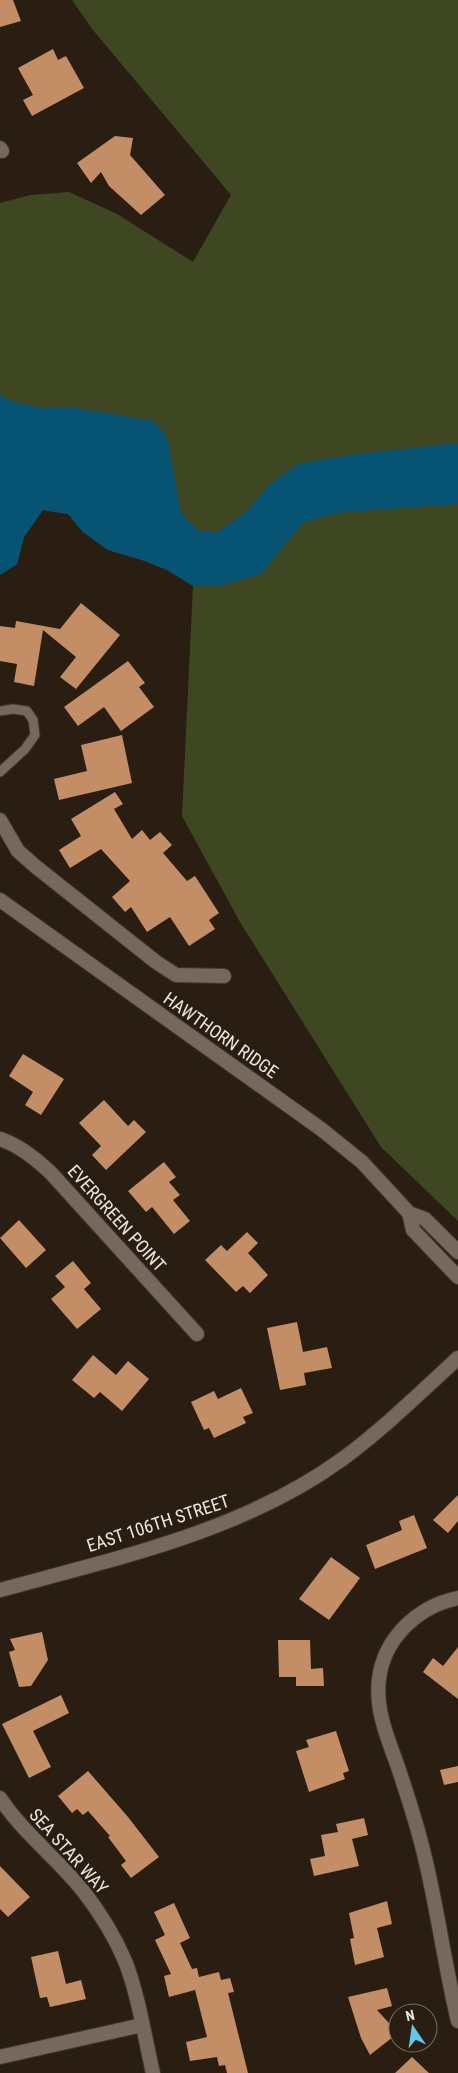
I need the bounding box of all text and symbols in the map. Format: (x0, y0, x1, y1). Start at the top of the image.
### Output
street label: HAWTHORN RIDGE (160, 988, 282, 1082)
street label: EVERGREEN POINT (64, 1160, 170, 1276)
street label: EAST 106TH STREET (84, 1490, 232, 1556)
street label: SEA STAR WAY (25, 1804, 113, 1898)
north arrow (388, 2003, 438, 2053)
text: N (404, 2007, 416, 2024)

